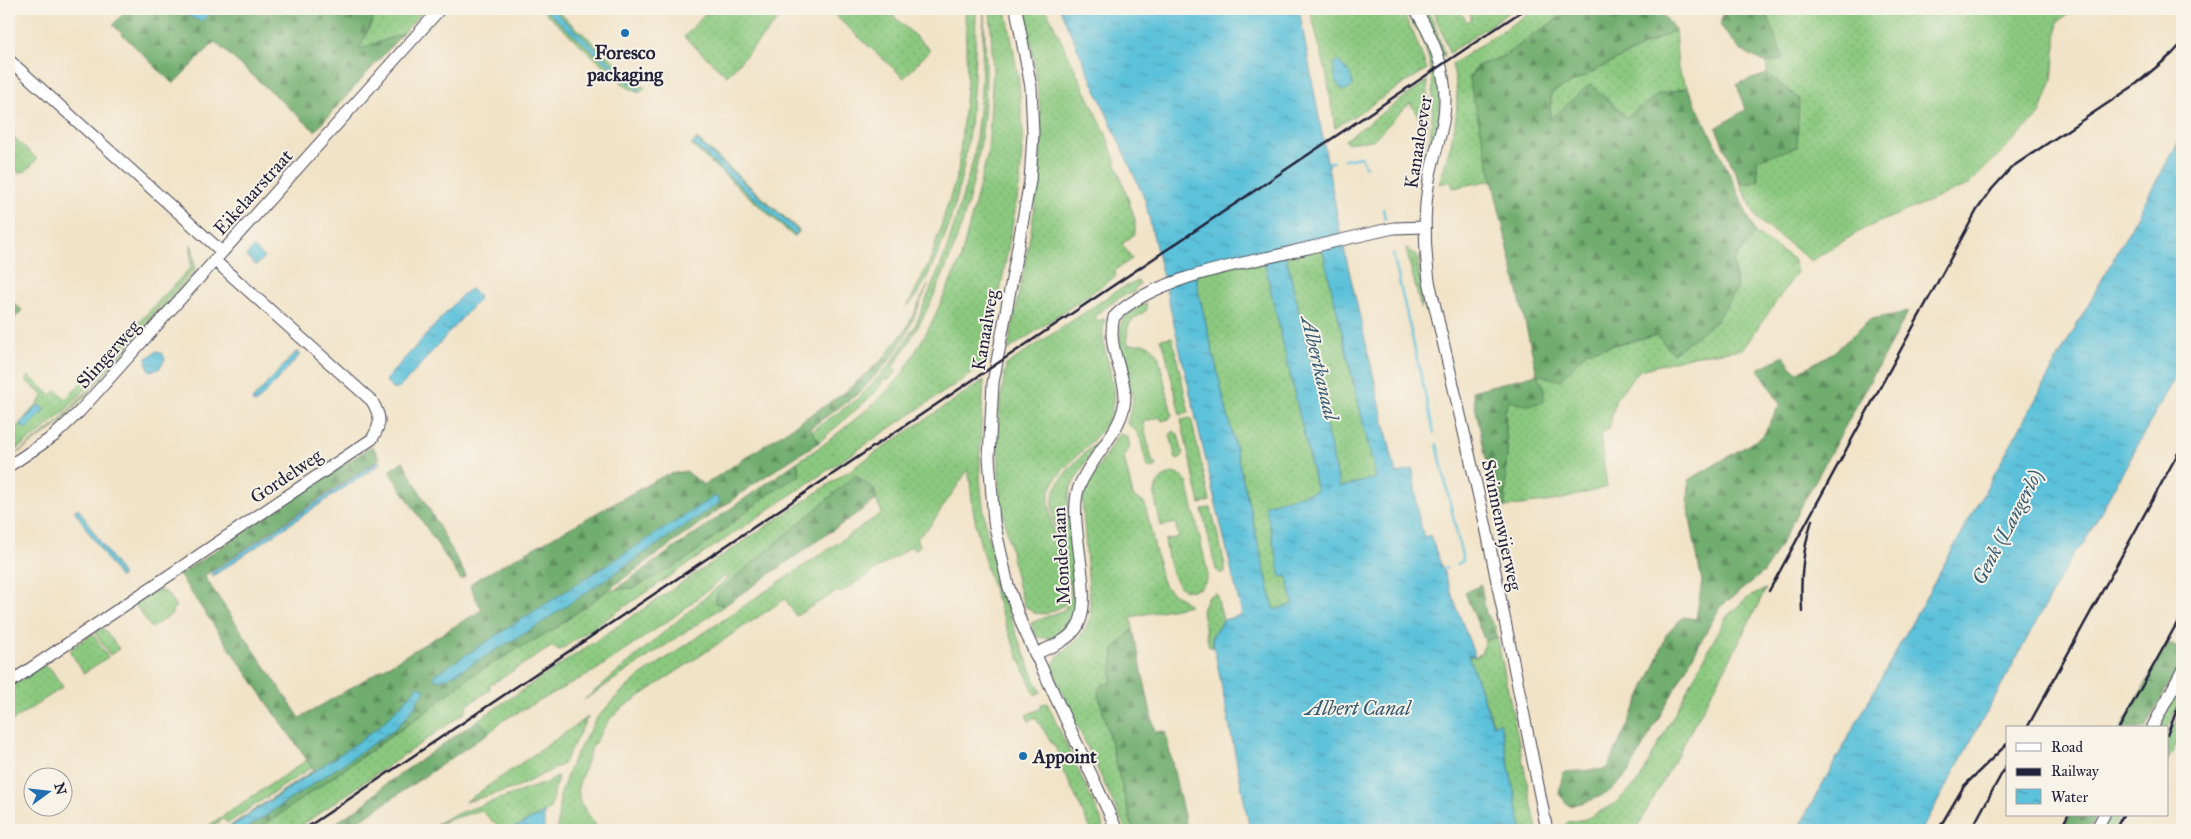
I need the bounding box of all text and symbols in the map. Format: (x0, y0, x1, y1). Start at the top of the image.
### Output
marker: Foresco packaging (619, 27, 631, 39)
place label: Foresco packaging (586, 41, 664, 87)
street label: Kanaaloever (1399, 93, 1437, 190)
street label: Eikelaarstraat (209, 144, 298, 240)
street label: Kanaalweg (967, 288, 1004, 372)
water label: Albertkanaal (1296, 312, 1344, 424)
street label: Slingerweg (71, 315, 146, 394)
street label: Gordelweg (246, 443, 327, 509)
street label: Swinnenwijerweg (1476, 457, 1527, 593)
water label: Genk (Langerlo) (1967, 465, 2048, 589)
street label: Mondeolaan (1047, 507, 1075, 605)
water label: Albert Canal (1303, 696, 1412, 720)
legend (2006, 726, 2168, 816)
text: Road (2051, 738, 2083, 756)
place label: Appoint (1031, 745, 1097, 769)
marker: Appoint (1017, 750, 1029, 762)
text: Railway (2051, 762, 2100, 780)
north arrow (22, 766, 72, 816)
text: N (50, 781, 70, 797)
text: Water (2051, 788, 2088, 806)

